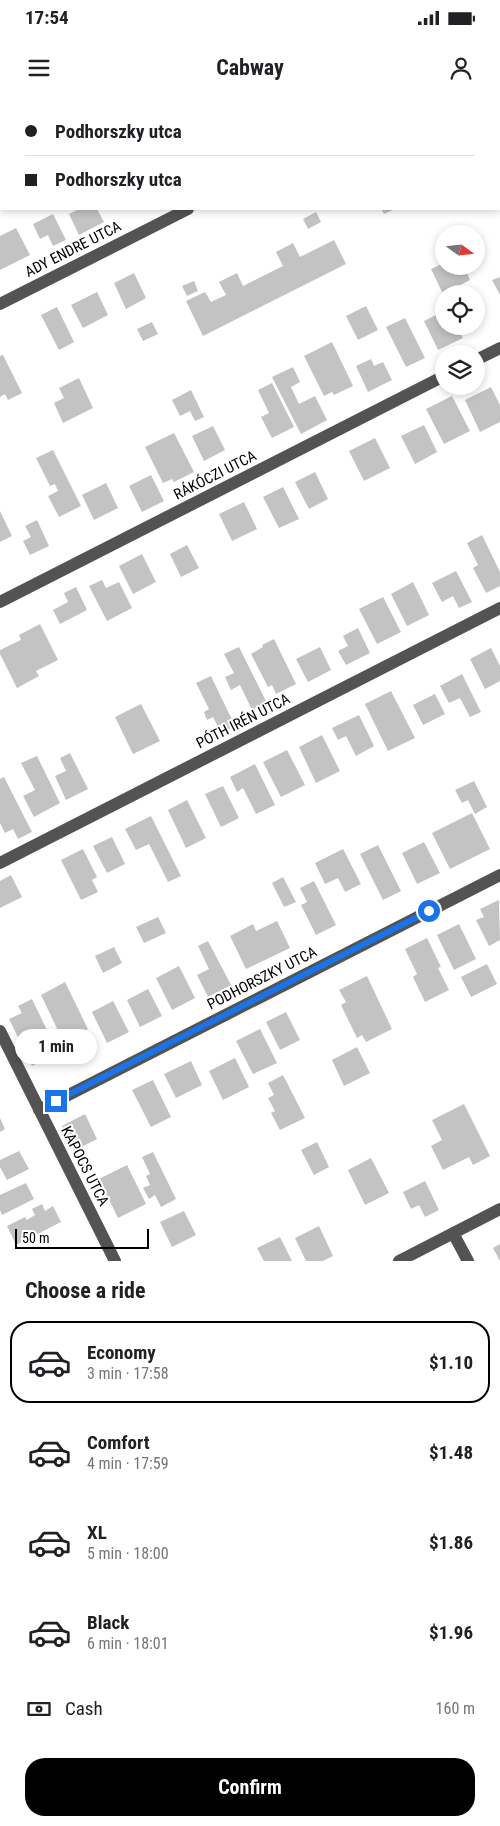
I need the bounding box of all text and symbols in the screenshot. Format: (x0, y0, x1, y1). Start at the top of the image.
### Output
text: 17:54 (25, 6, 69, 29)
icon: menu (25, 54, 53, 82)
icon: person (447, 54, 475, 82)
text: Cabway (216, 55, 284, 80)
text: Podhorszky utca (55, 120, 182, 143)
text: Podhorszky utca (55, 168, 182, 191)
street label: ADY ENDRE UTCA (22, 217, 124, 281)
north arrow (435, 225, 485, 275)
map controls (435, 225, 485, 395)
button: locate (435, 285, 485, 335)
button: layers (435, 345, 485, 395)
street label: RÁKÓCZI UTCA (171, 446, 260, 504)
street label: PÓTH IRÉN UTCA (193, 689, 293, 752)
route start (418, 900, 440, 922)
street label: PODHORSZKY UTCA (204, 942, 320, 1013)
callout: 1 min (15, 1028, 97, 1064)
text: 1 min (38, 1037, 74, 1056)
route end (45, 1090, 67, 1112)
street label: KAPOCS UTCA (57, 1123, 113, 1209)
scale bar (15, 1226, 149, 1249)
text: 50 m (22, 1230, 50, 1246)
text: Choose a ride (25, 1278, 146, 1303)
icon: car (27, 1340, 72, 1385)
text: Economy (87, 1341, 156, 1364)
text: $1.10 (429, 1351, 473, 1374)
text: 3 min · 17:58 (87, 1364, 169, 1383)
icon: car (27, 1430, 72, 1475)
text: Comfort (87, 1431, 150, 1454)
text: $1.48 (429, 1441, 473, 1464)
text: 4 min · 17:59 (87, 1454, 169, 1473)
icon: car (27, 1520, 72, 1565)
text: XL (87, 1521, 107, 1544)
text: $1.86 (429, 1531, 473, 1554)
text: 5 min · 18:00 (87, 1544, 169, 1563)
icon: car (27, 1610, 72, 1655)
text: Black (87, 1611, 129, 1634)
text: $1.96 (429, 1621, 473, 1644)
text: 6 min · 18:01 (87, 1634, 169, 1653)
icon: cash (25, 1695, 53, 1723)
text: Cash (65, 1697, 103, 1720)
text: 160 m (436, 1699, 475, 1718)
button: Confirm (25, 1758, 475, 1816)

